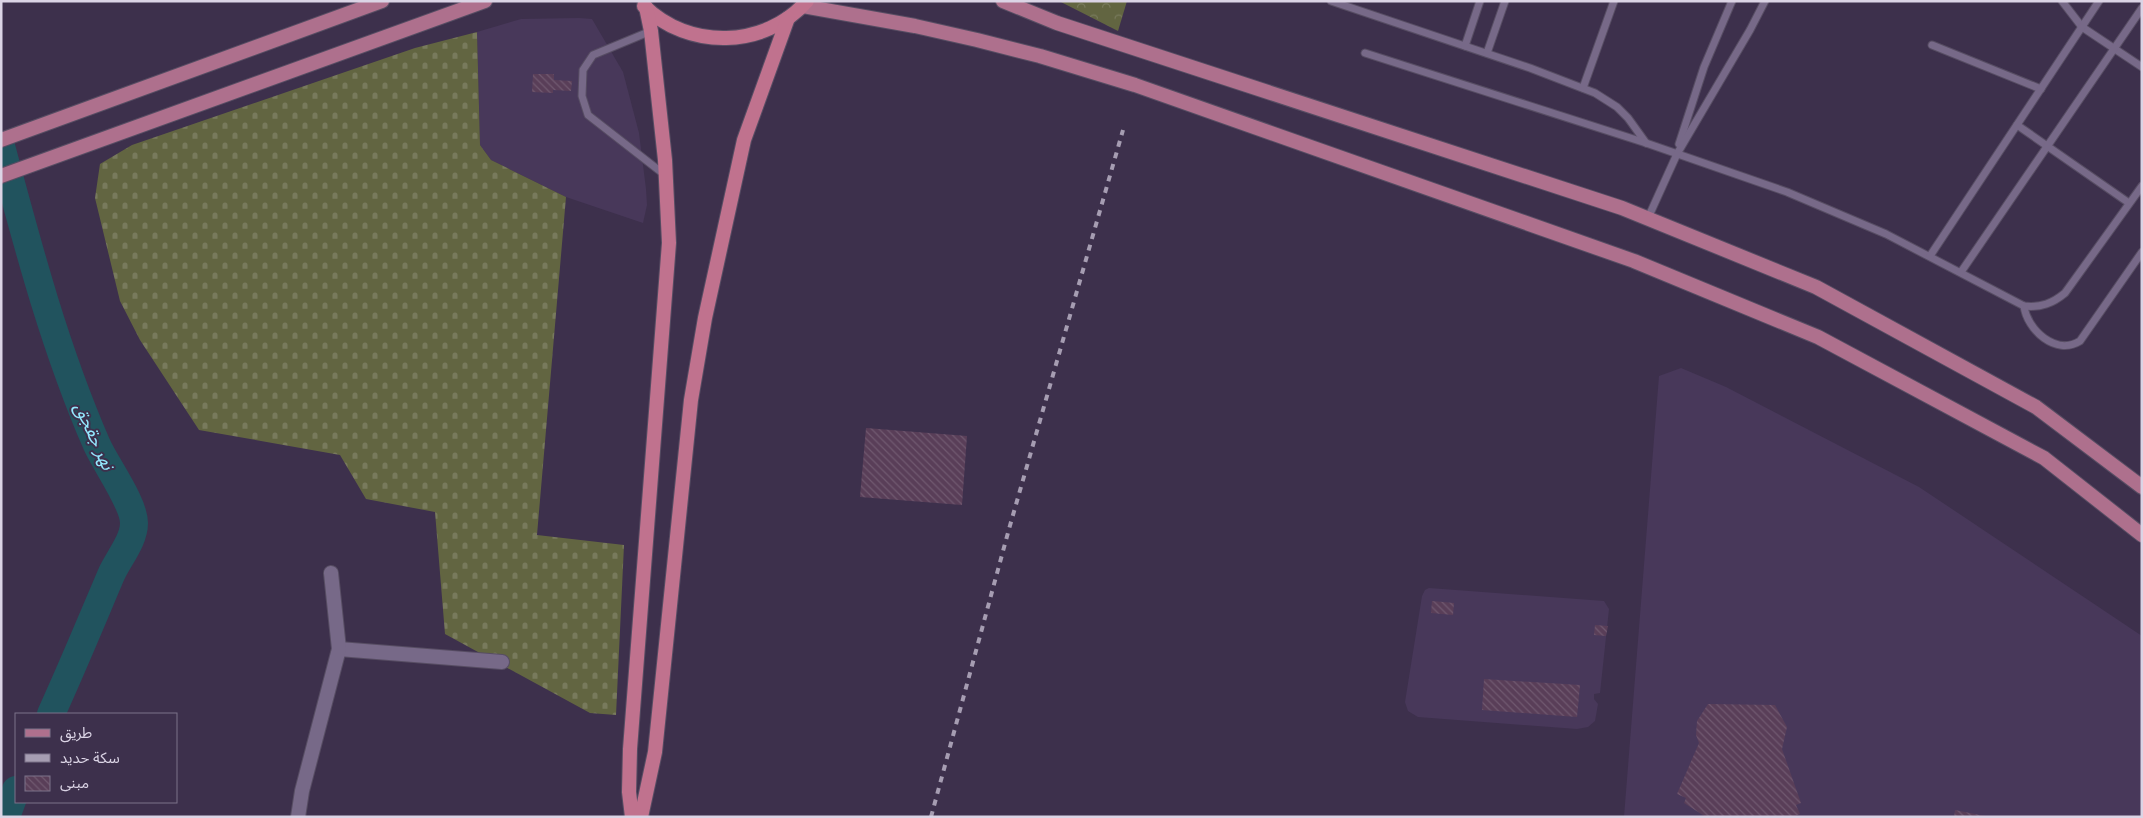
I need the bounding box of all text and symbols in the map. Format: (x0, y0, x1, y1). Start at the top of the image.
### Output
water label: نهر جقجق (70, 399, 120, 475)
legend (15, 713, 178, 803)
text: طريق (60, 724, 92, 743)
text: سكة حديد (60, 749, 120, 767)
text: مبنى (60, 774, 89, 792)

